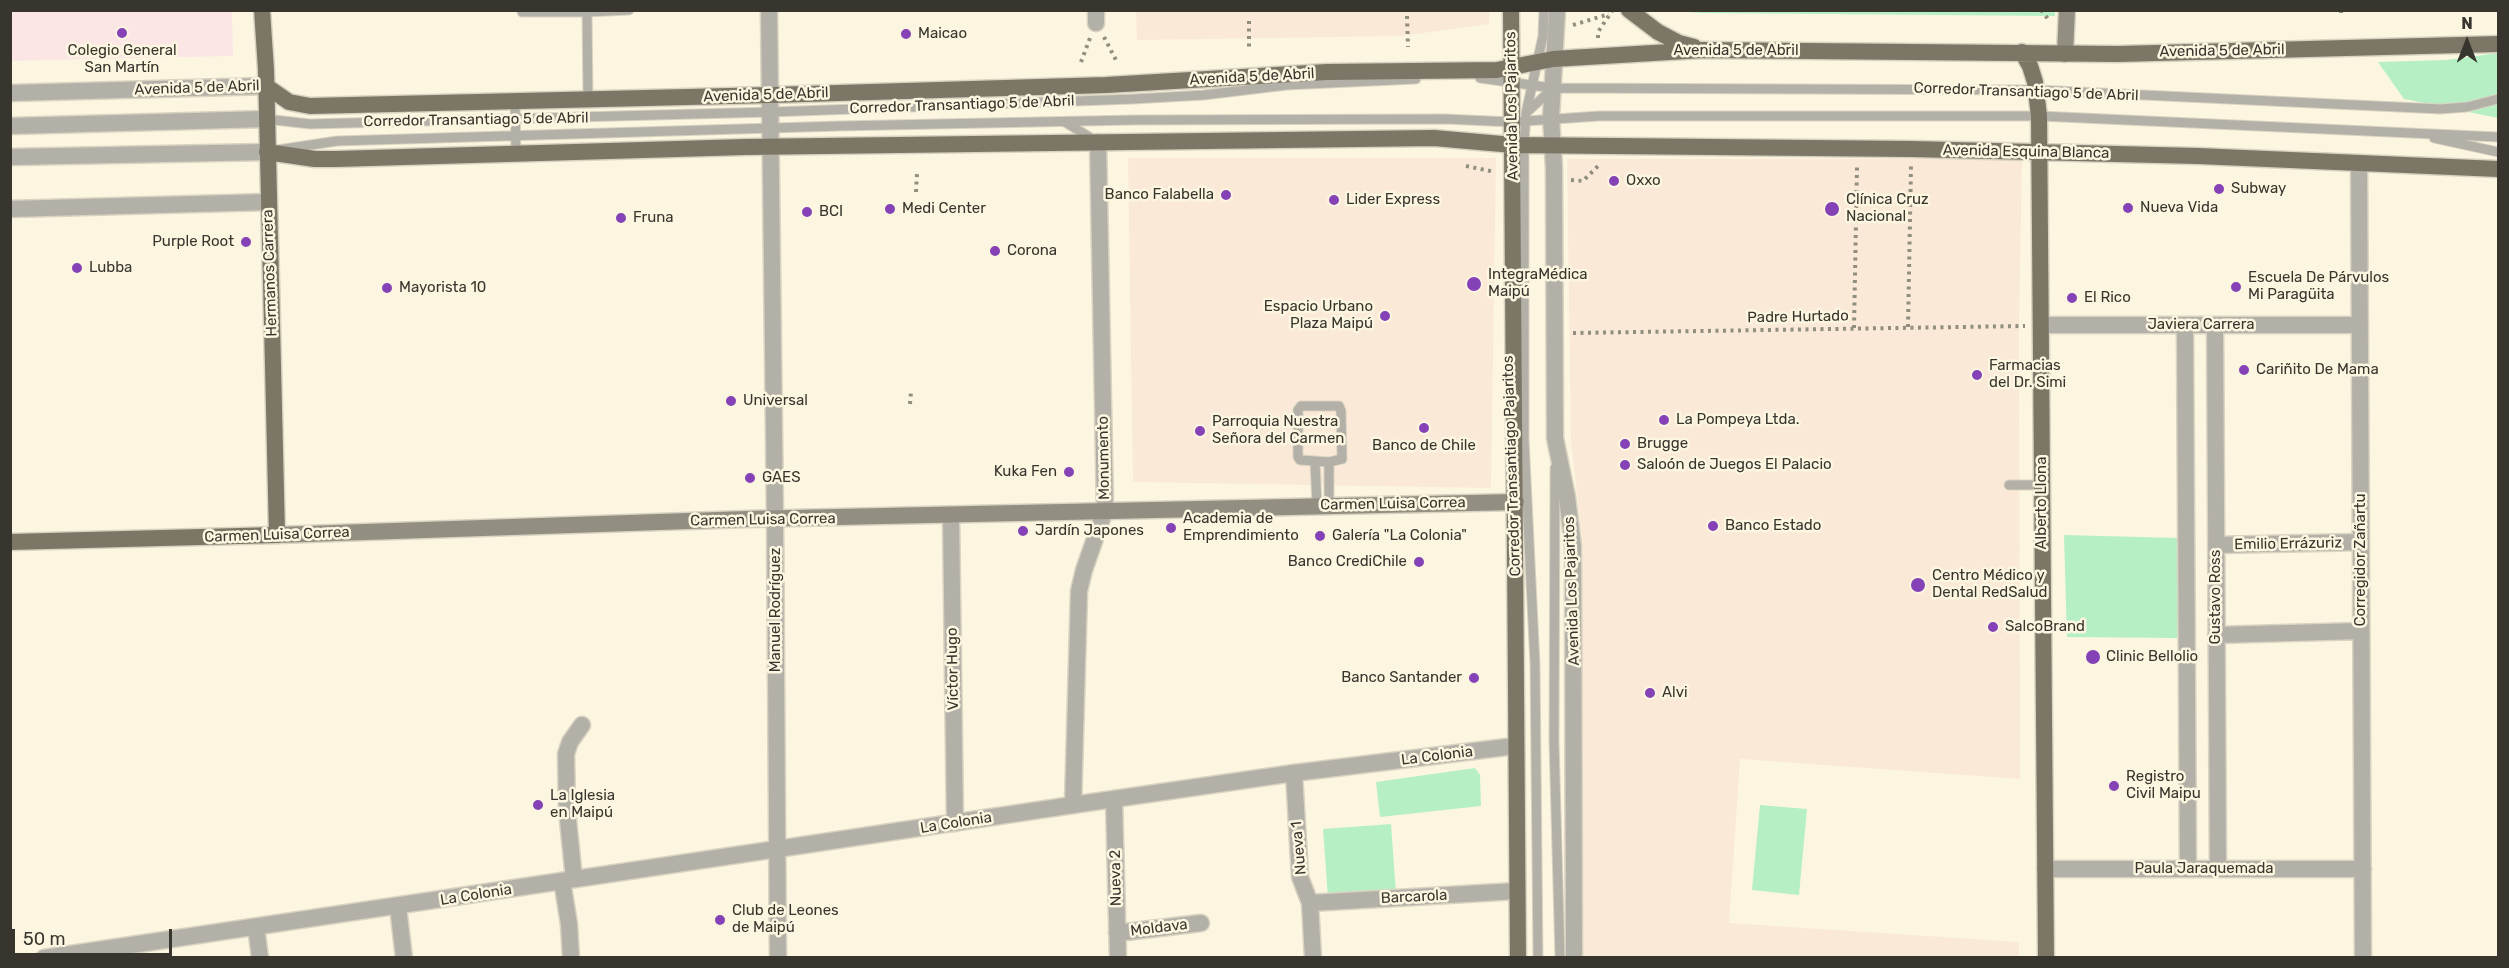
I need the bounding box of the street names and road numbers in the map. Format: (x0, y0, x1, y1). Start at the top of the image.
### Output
street label: Avenida Los Pajaritos (1502, 31, 1522, 181)
street label: Avenida 5 de Abril (2159, 41, 2285, 61)
street label: Avenida 5 de Abril (1673, 42, 1799, 60)
street label: Avenida 5 de Abril (1189, 65, 1315, 89)
street label: Avenida 5 de Abril (134, 77, 260, 99)
street label: Corredor Transantiago 5 de Abril (1913, 79, 2139, 105)
street label: Avenida 5 de Abril (703, 84, 829, 106)
street label: Corredor Transantiago 5 de Abril (849, 92, 1075, 118)
street label: Corredor Transantiago 5 de Abril (363, 109, 589, 131)
street label: Avenida Esquina Blanca (1943, 142, 2109, 162)
street label: Hermanos Carrera (259, 209, 281, 337)
street label: Padre Hurtado (1747, 307, 1849, 327)
street label: Javiera Carrera (2147, 316, 2255, 334)
street label: Corredor Transantiago Pajaritos (1499, 355, 1525, 577)
street label: Monumento (1094, 416, 1114, 500)
street label: Alberto Llona (2033, 457, 2051, 549)
street label: Carmen Luisa Correa (1320, 494, 1466, 514)
street label: Corregidor Zañartu (2352, 494, 2370, 626)
street label: Carmen Luisa Correa (690, 510, 836, 530)
street label: Avenida Los Pajaritos (1560, 516, 1584, 666)
street label: Carmen Luisa Correa (204, 523, 350, 547)
street label: Emilio Errázuriz (2234, 534, 2342, 554)
street label: Manuel Rodríguez (767, 548, 785, 672)
street label: Gustavo Ross (2207, 550, 2225, 644)
street label: Víctor Hugo (943, 627, 963, 711)
street label: La Colonia (1400, 743, 1474, 769)
street label: La Colonia (919, 808, 993, 838)
street label: Nueva 1 (1288, 820, 1310, 876)
street label: Nueva 2 (1107, 850, 1125, 906)
street label: Paula Jaraquemada (2134, 860, 2274, 878)
street label: La Colonia (439, 880, 513, 910)
street label: Barcarola (1380, 886, 1448, 908)
street label: Moldava (1129, 916, 1189, 940)

